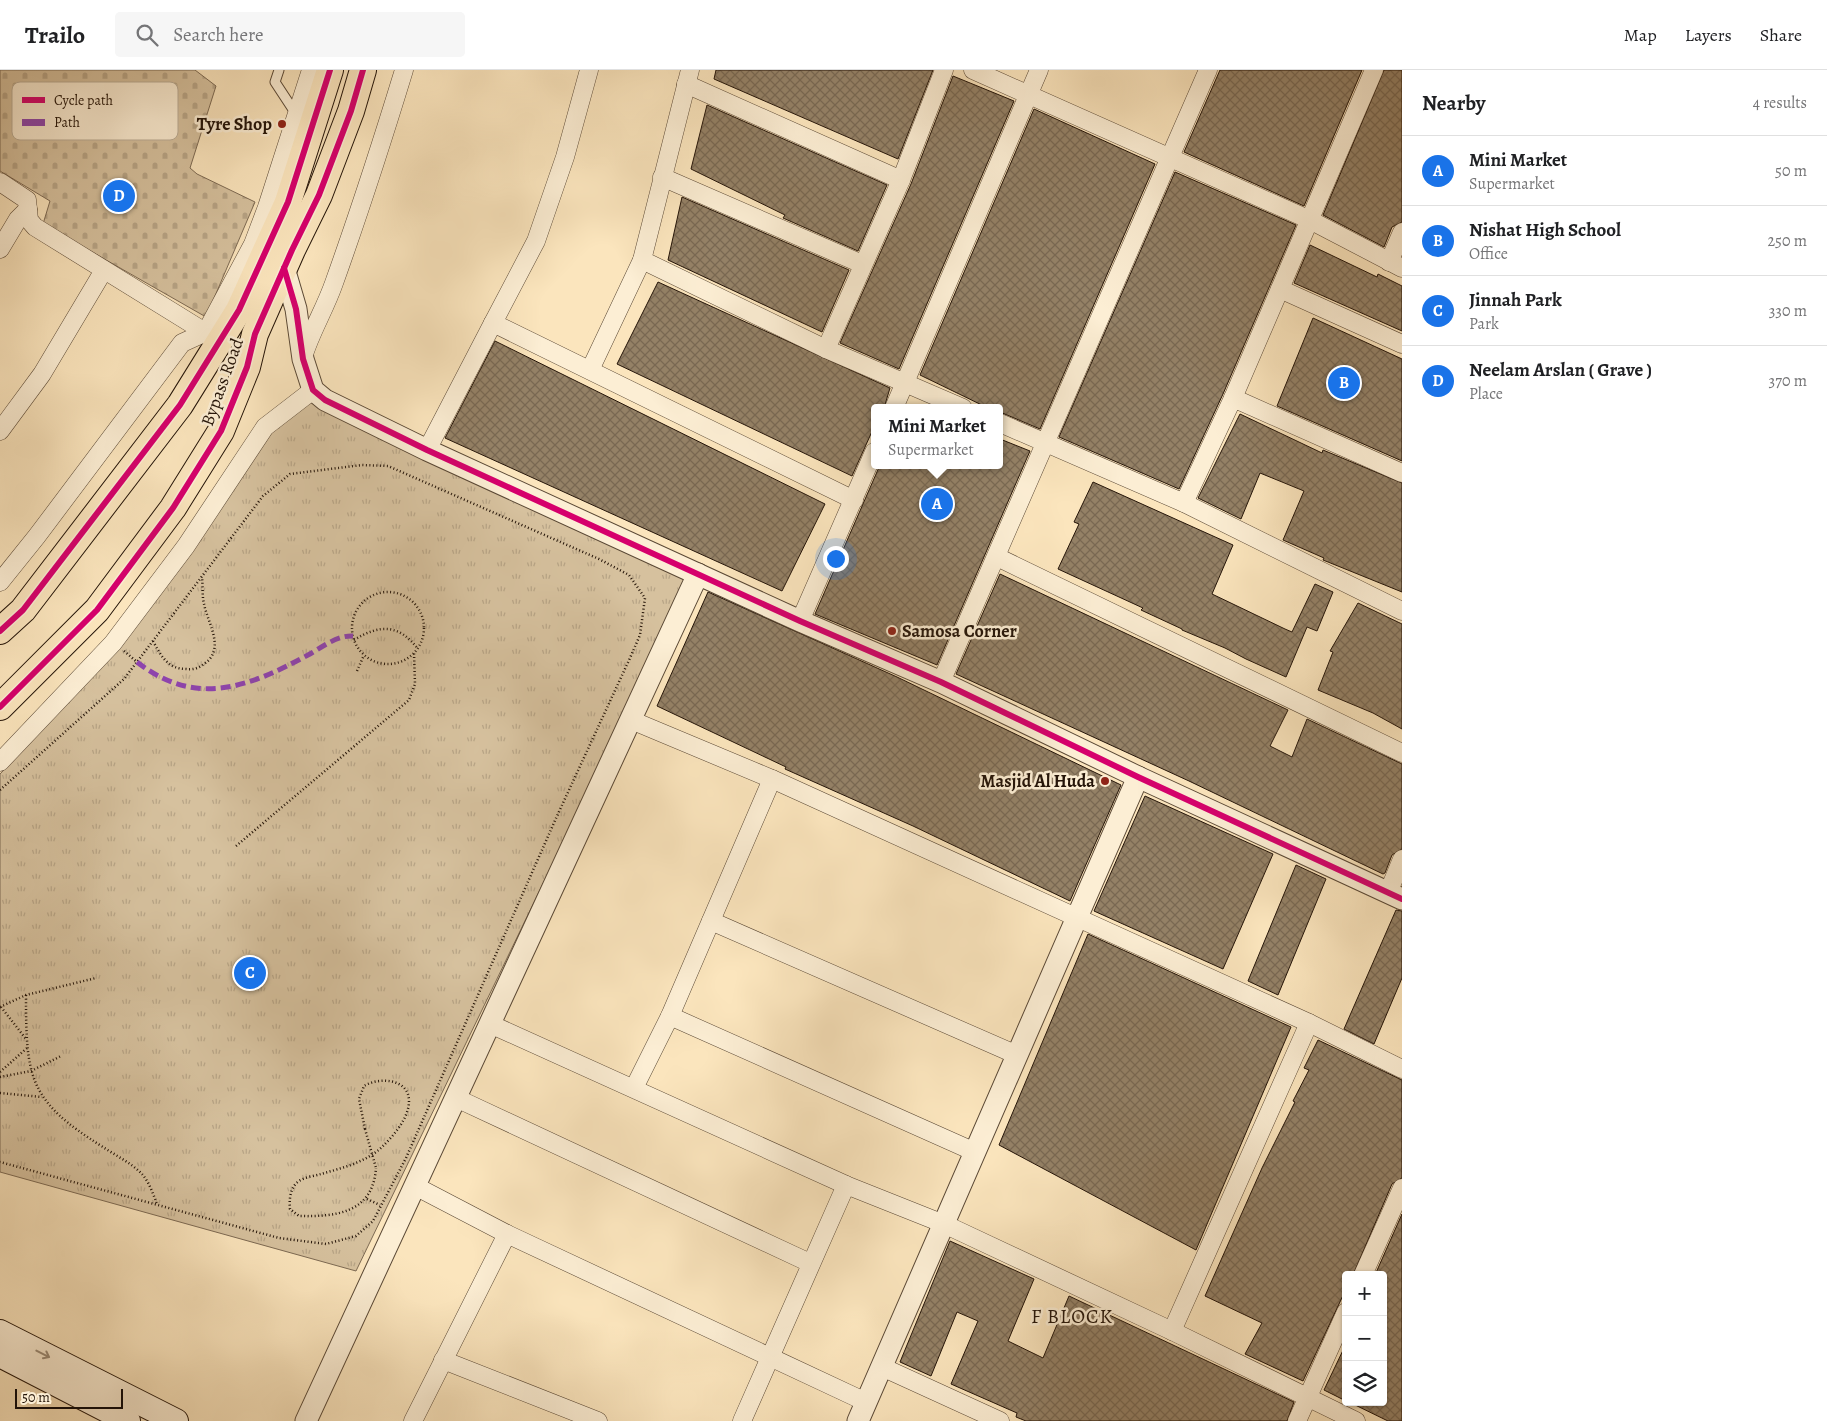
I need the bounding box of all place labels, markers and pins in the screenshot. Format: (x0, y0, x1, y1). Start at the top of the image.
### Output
place label: Tyre Shop (197, 112, 272, 136)
marker: Tyre Shop (276, 118, 288, 130)
pin: D (103, 177, 135, 215)
pin: B (1328, 364, 1360, 402)
pin: A (921, 485, 953, 523)
place label: Samosa Corner (902, 619, 1018, 643)
marker: Samosa Corner (886, 625, 898, 637)
place label: Masjid Al Huda (981, 769, 1095, 793)
marker: Masjid Al Huda (1099, 775, 1111, 787)
pin: C (234, 954, 266, 992)

